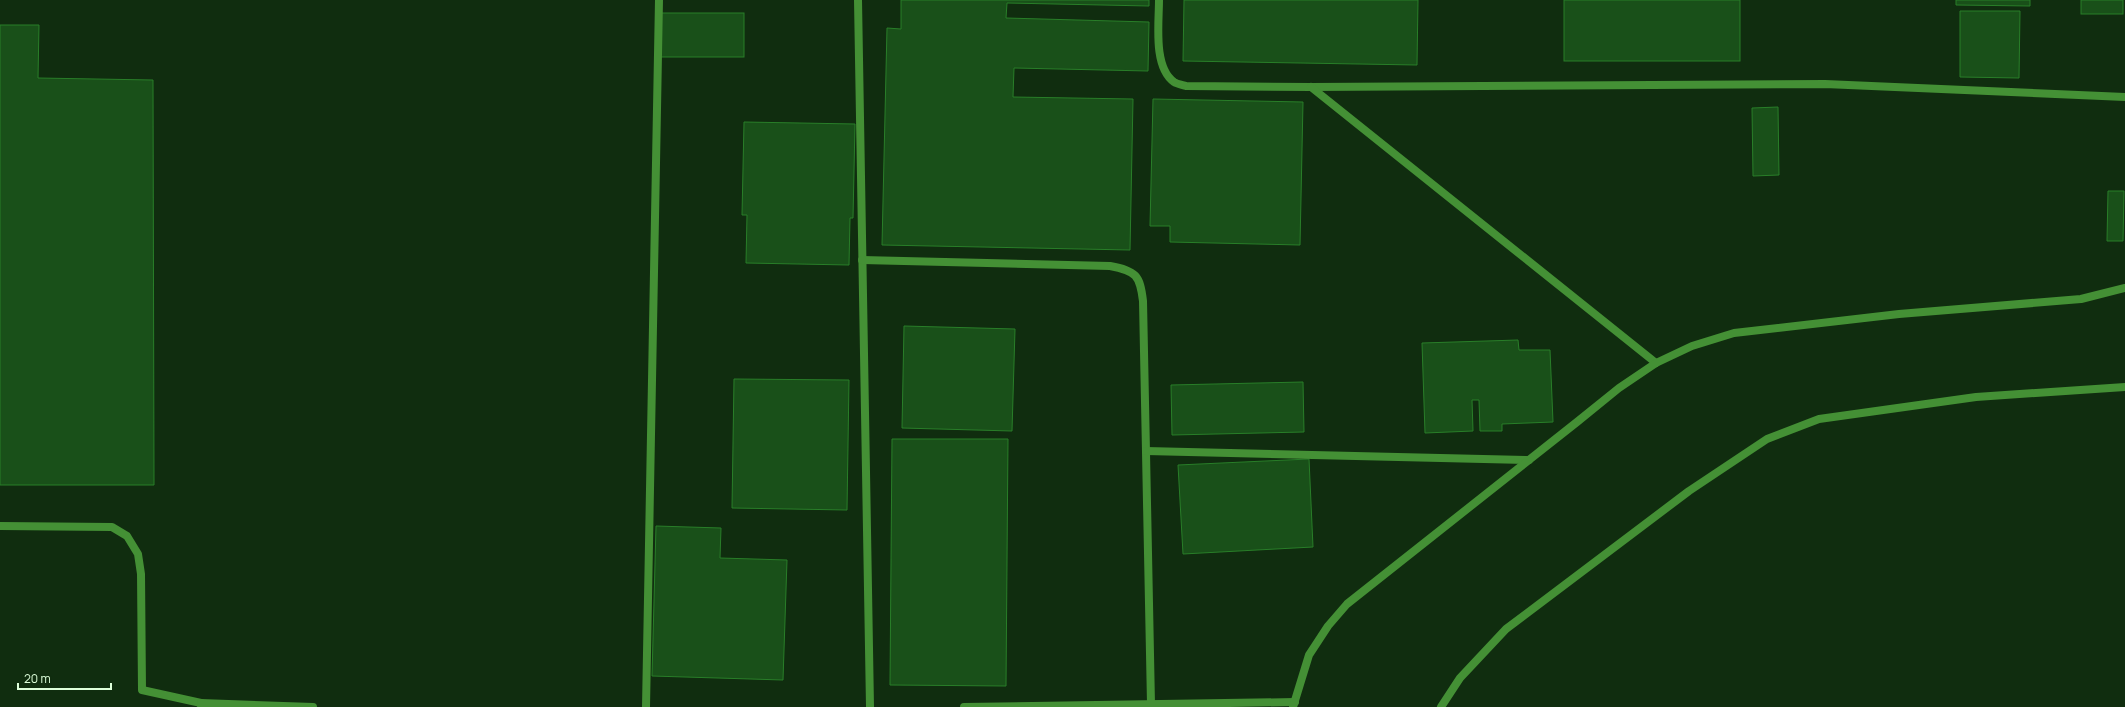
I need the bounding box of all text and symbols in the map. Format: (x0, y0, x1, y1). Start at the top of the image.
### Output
scale bar (18, 665, 111, 691)
text: 20 m (24, 670, 51, 687)

